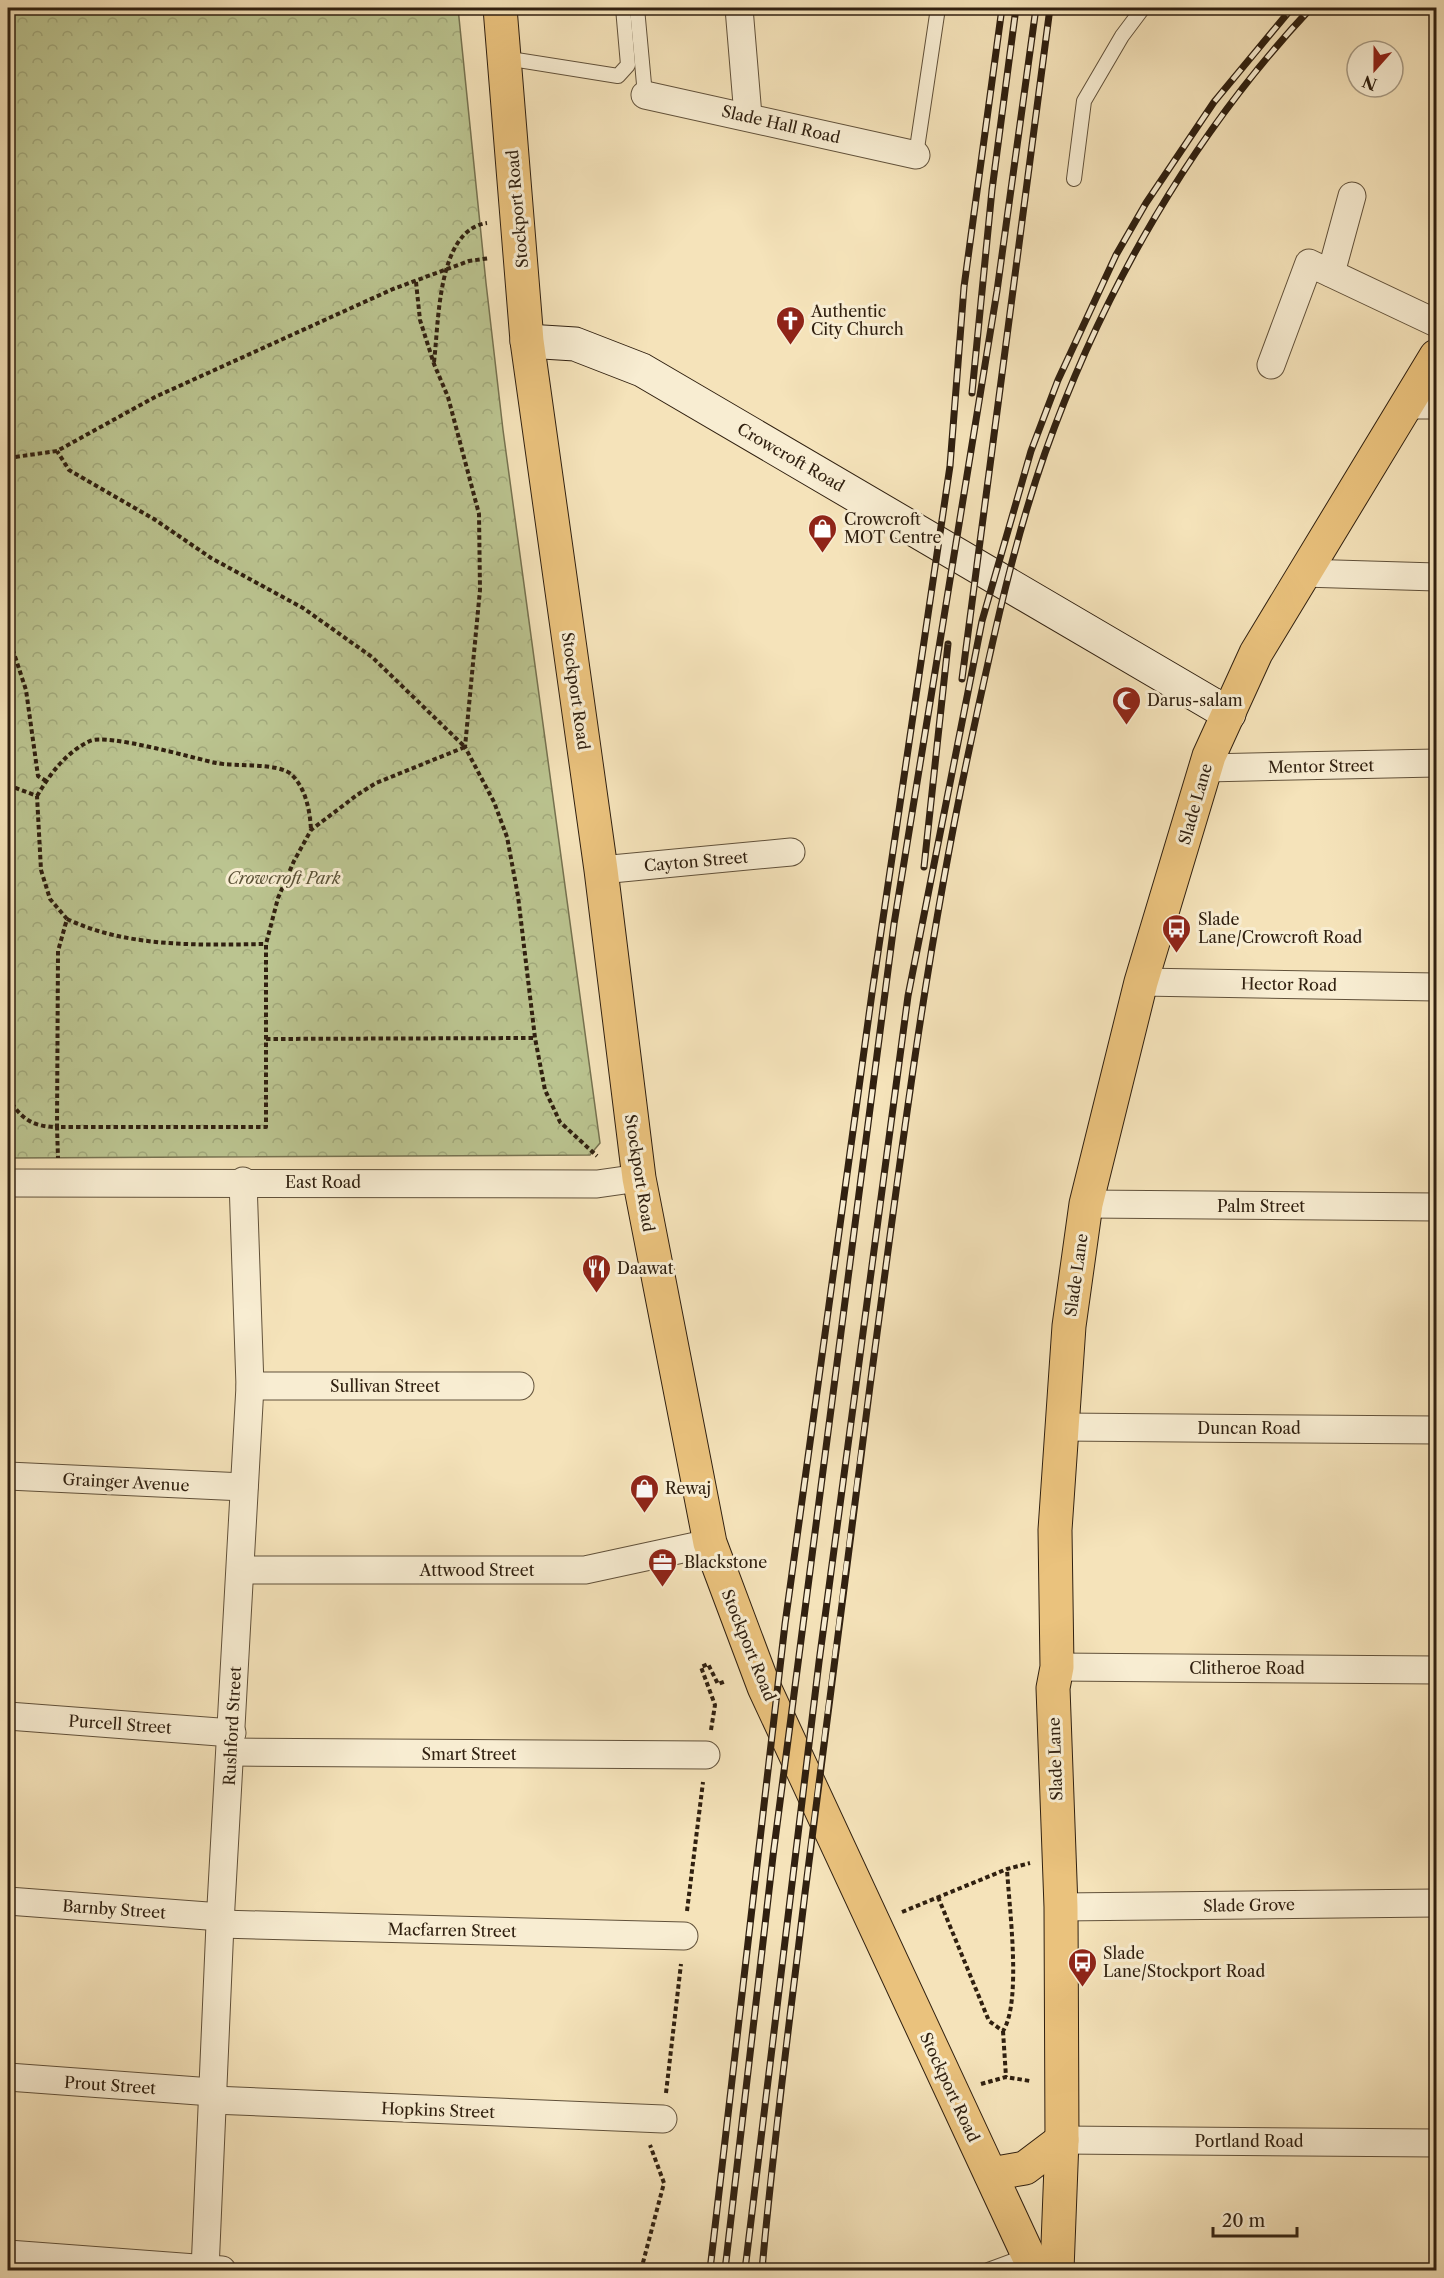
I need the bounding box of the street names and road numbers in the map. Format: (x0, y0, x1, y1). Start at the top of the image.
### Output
street label: Slade Hall Road (720, 101, 842, 147)
street label: Stockport Road (502, 149, 532, 269)
street label: Crowcroft Road (734, 418, 848, 496)
street label: Stockport Road (558, 631, 594, 751)
street label: Mentor Street (1268, 755, 1375, 777)
street label: Slade Lane (1174, 761, 1216, 847)
street label: Cayton Street (643, 846, 749, 876)
street label: Hector Road (1241, 973, 1338, 995)
street label: Stockport Road (621, 1113, 659, 1233)
street label: East Road (285, 1172, 361, 1192)
street label: Palm Street (1217, 1196, 1305, 1216)
street label: Slade Lane (1060, 1232, 1092, 1318)
street label: Sullivan Street (330, 1376, 440, 1396)
street label: Duncan Road (1197, 1418, 1301, 1438)
street label: Grainger Avenue (62, 1469, 190, 1495)
street label: Attwood Street (419, 1560, 535, 1580)
street label: Stockport Road (718, 1586, 781, 1704)
street label: Clitheroe Road (1189, 1658, 1305, 1678)
street label: Rushford Street (219, 1665, 245, 1786)
street label: Purcell Street (68, 1710, 173, 1738)
street label: Slade Lane (1044, 1717, 1066, 1801)
street label: Smart Street (422, 1744, 517, 1764)
street label: Slade Grove (1203, 1894, 1295, 1916)
street label: Barnby Street (62, 1895, 167, 1923)
street label: Macfarren Street (387, 1919, 517, 1941)
street label: Stockport Road (916, 2029, 984, 2145)
street label: Prout Street (63, 2072, 157, 2098)
street label: Hopkins Street (381, 2098, 496, 2122)
street label: Portland Road (1194, 2131, 1304, 2151)

